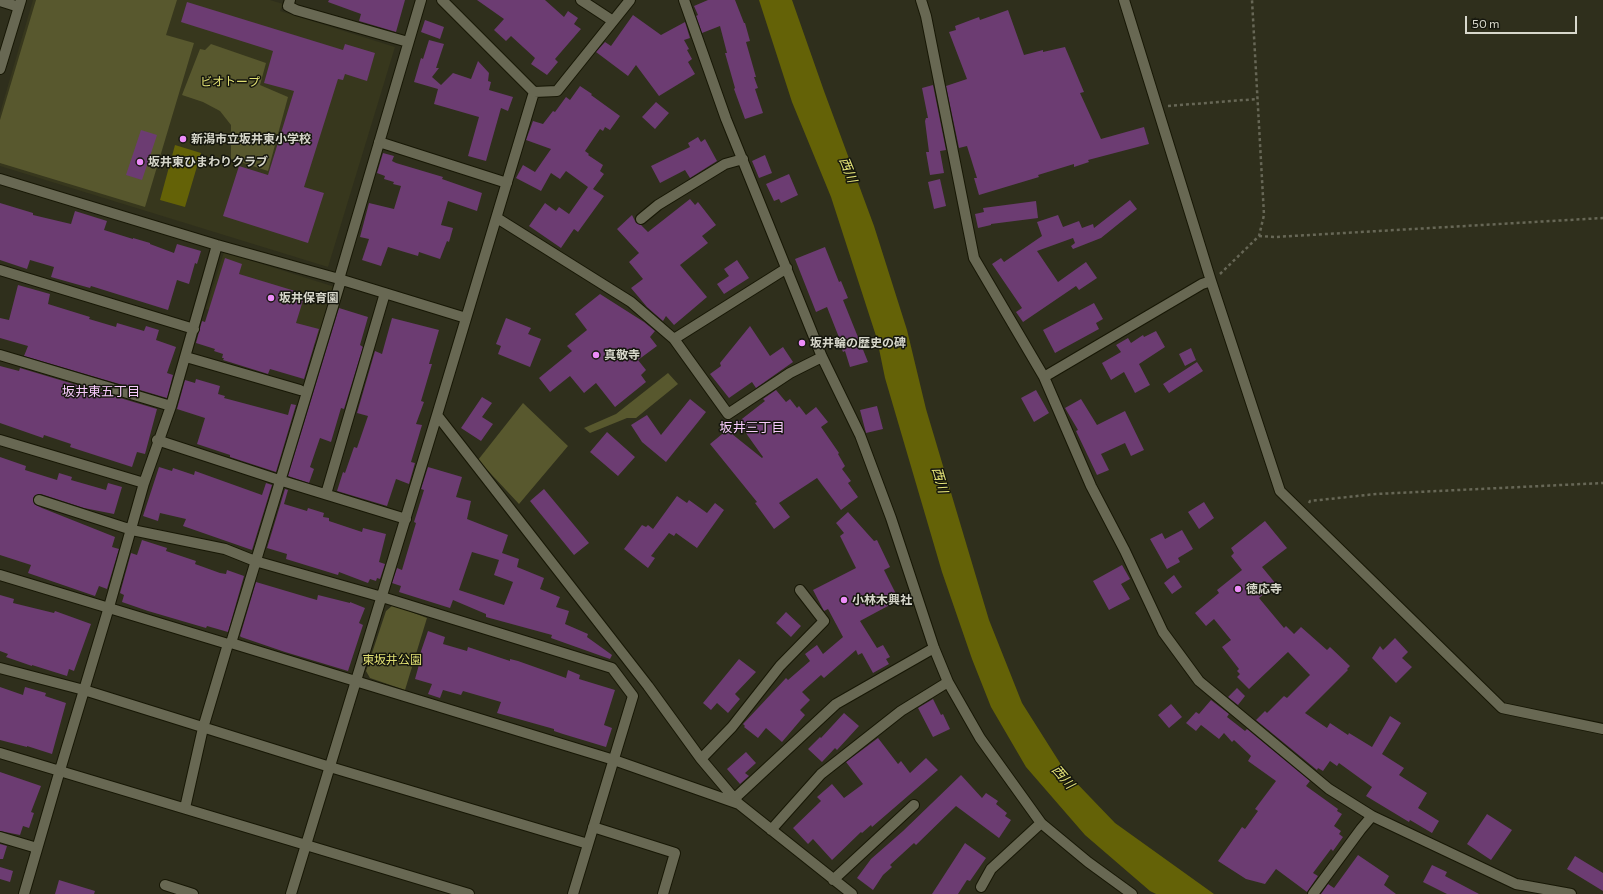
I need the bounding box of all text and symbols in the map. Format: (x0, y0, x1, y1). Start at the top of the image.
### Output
scale bar (1467, 8, 1579, 34)
text: 50 m (1472, 16, 1500, 30)
park label: ビオトープ (200, 75, 260, 89)
place label: 新潟市立坂井東小学校 (191, 132, 311, 146)
marker: 新潟市立坂井東小学校 (178, 134, 188, 144)
place label: 坂井東ひまわりクラブ (148, 155, 268, 169)
water label: 西川 (836, 155, 860, 185)
marker: 坂井東ひまわりクラブ (135, 157, 145, 167)
place label: 坂井保育園 (279, 291, 339, 305)
marker: 坂井保育園 (266, 293, 276, 303)
place label: 坂井輪の歴史の碑 (810, 336, 906, 350)
marker: 坂井輪の歴史の碑 (797, 338, 807, 348)
place label: 真敬寺 (604, 348, 640, 362)
marker: 真敬寺 (591, 350, 601, 360)
district label: 坂井東五丁目 (62, 384, 140, 400)
district label: 坂井三丁目 (720, 420, 784, 436)
water label: 西川 (929, 465, 951, 495)
place label: 徳応寺 (1246, 582, 1282, 596)
marker: 徳応寺 (1233, 584, 1243, 594)
place label: 小林木興社 (852, 593, 912, 607)
marker: 小林木興社 (839, 595, 849, 605)
park label: 東坂井公園 (362, 653, 422, 667)
water label: 西川 (1049, 762, 1077, 792)

